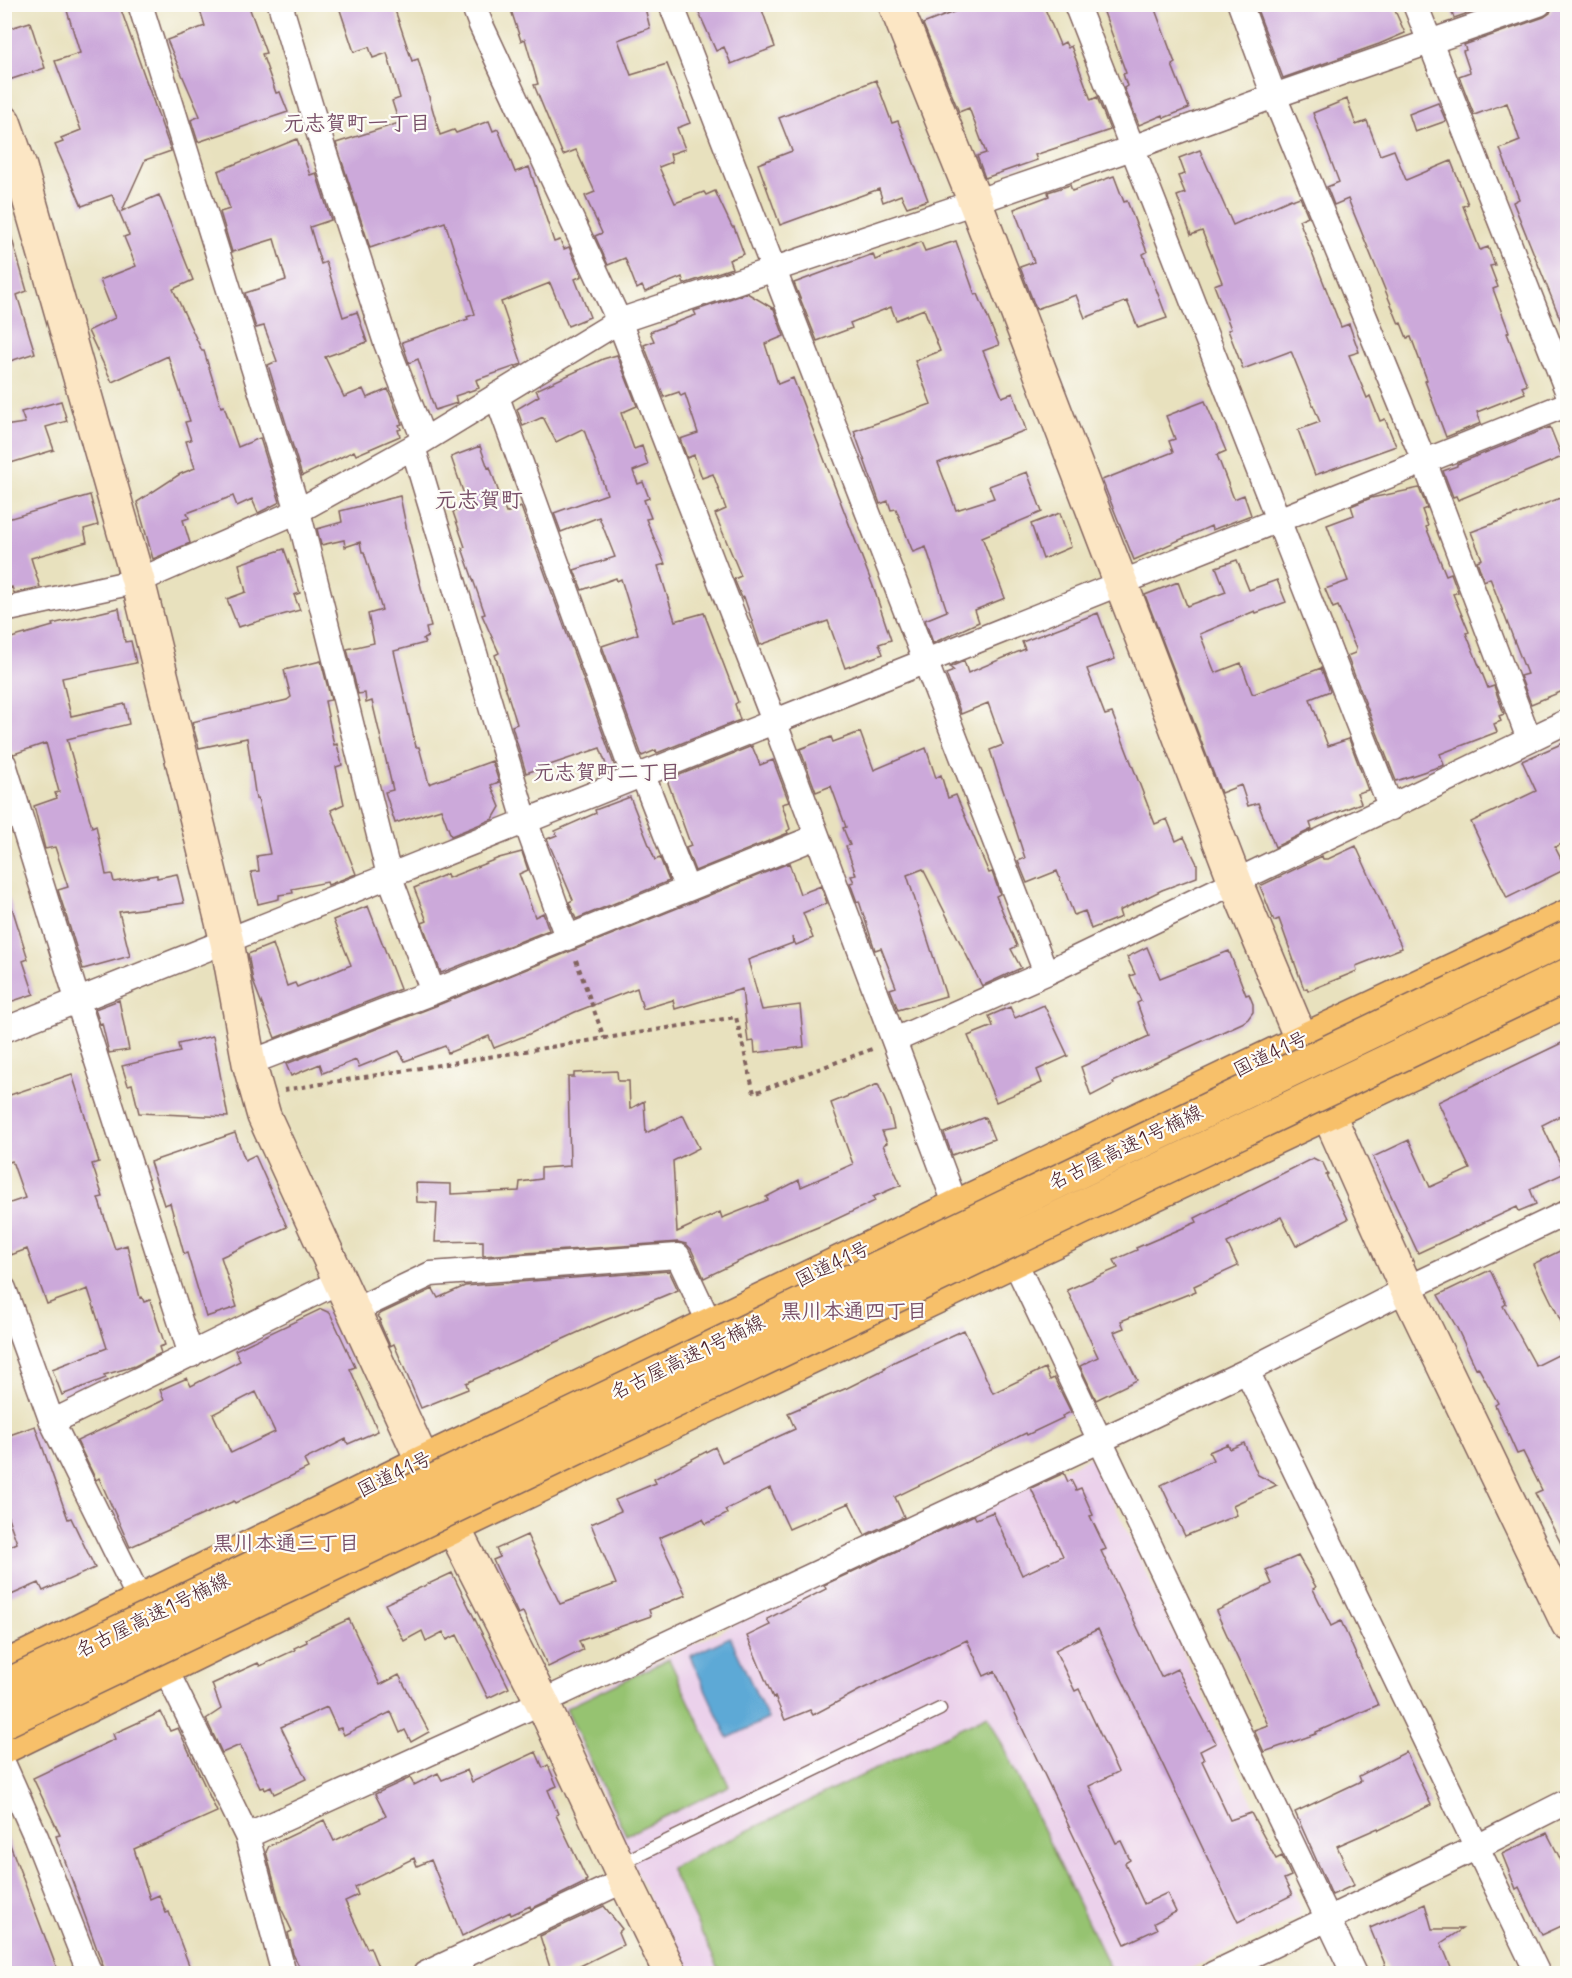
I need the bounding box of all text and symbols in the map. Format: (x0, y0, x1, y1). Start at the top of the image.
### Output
district label: 元志賀町一丁目 (284, 110, 431, 138)
district label: 元志賀町 (435, 487, 523, 515)
district label: 元志賀町二丁目 (534, 759, 681, 787)
street label: 国道41号 (1229, 1025, 1313, 1085)
street label: 名古屋高速1号楠線 (1044, 1099, 1208, 1197)
street label: 国道41号 (791, 1235, 875, 1295)
district label: 黒川本通四丁目 (781, 1298, 928, 1326)
street label: 名古屋高速1号楠線 (606, 1309, 770, 1407)
street label: 国道41号 (353, 1445, 437, 1505)
district label: 黒川本通三丁目 (213, 1530, 360, 1558)
street label: 名古屋高速1号楠線 (71, 1567, 235, 1665)

